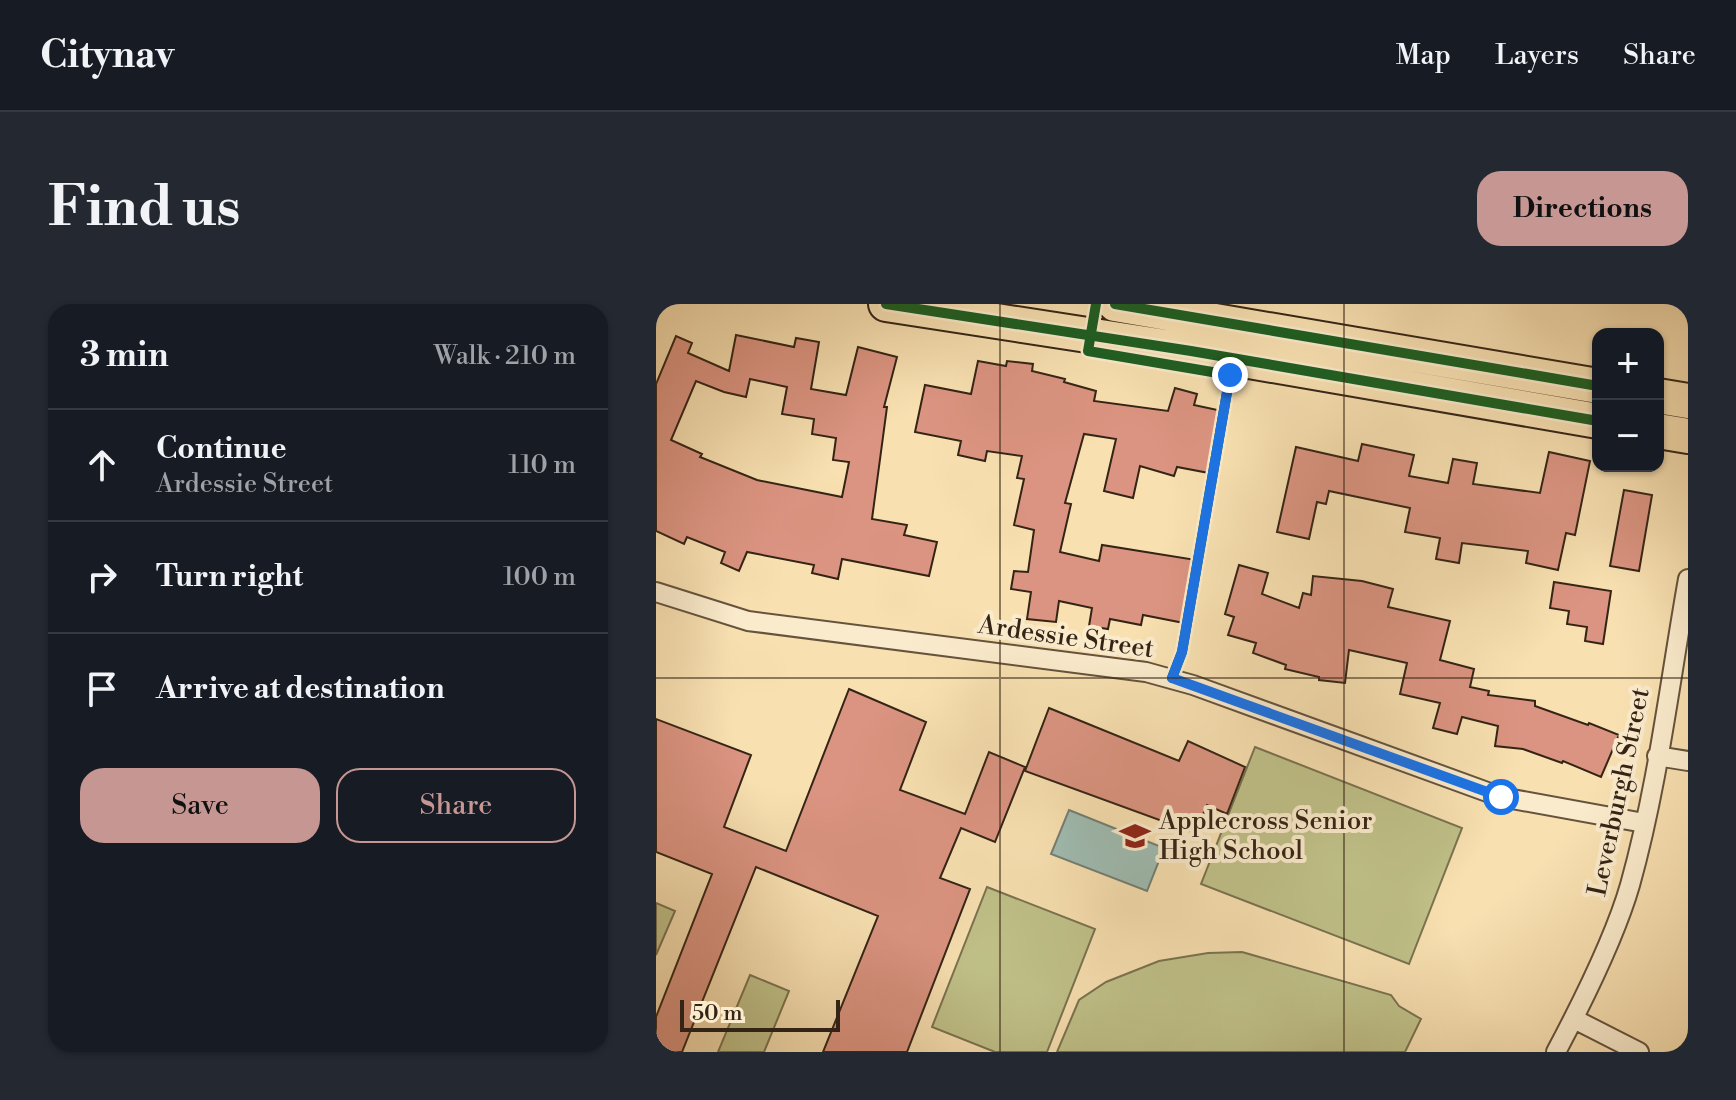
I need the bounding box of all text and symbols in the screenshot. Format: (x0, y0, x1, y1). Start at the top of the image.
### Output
text: Citynav (40, 32, 174, 79)
text: Map (1396, 38, 1451, 73)
text: Layers (1495, 38, 1579, 73)
text: Share (1623, 38, 1696, 73)
button: Directions (1477, 171, 1688, 246)
text: Find us (48, 173, 241, 243)
map controls (1592, 328, 1664, 472)
button: + (1592, 328, 1664, 400)
text: 3 min (80, 335, 169, 377)
text: Walk · 210 m (434, 340, 576, 372)
route end (1212, 357, 1248, 393)
button: − (1592, 400, 1664, 472)
text: Continue (156, 430, 287, 468)
icon: ahead (80, 443, 124, 487)
text: 110 m (508, 449, 576, 481)
text: Ardessie Street (156, 468, 333, 500)
icon: right (80, 555, 124, 599)
text: Turn right (156, 558, 303, 596)
text: 100 m (503, 561, 576, 593)
street label: Ardessie Street (975, 609, 1156, 665)
icon: arrive (80, 667, 124, 711)
text: Arrive at destination (156, 670, 445, 708)
street label: Leverburgh Street (1581, 685, 1657, 899)
button: Save (80, 768, 320, 843)
button: Share (336, 768, 576, 843)
route start (1483, 779, 1519, 815)
place label: Applecross Senior High School (1158, 805, 1373, 867)
school or university icon: Applecross Senior High School (1118, 819, 1152, 853)
scale bar (680, 996, 840, 1032)
text: 50 m (692, 1000, 743, 1027)

